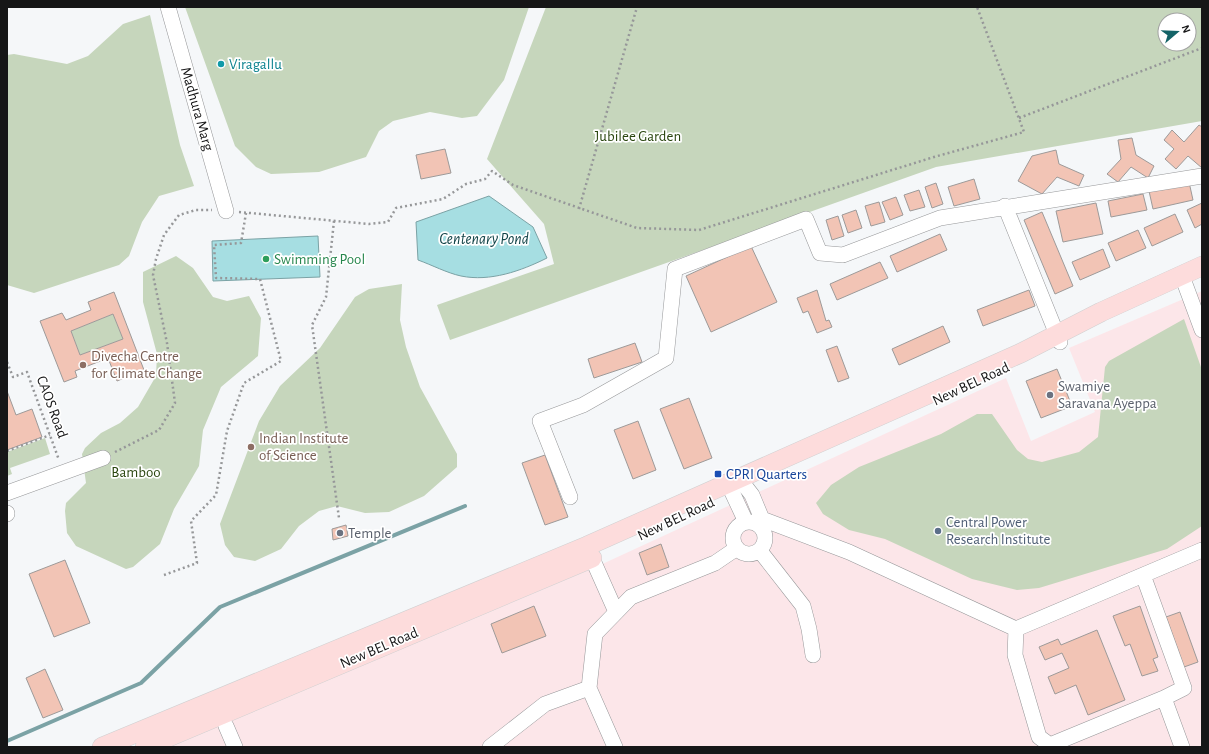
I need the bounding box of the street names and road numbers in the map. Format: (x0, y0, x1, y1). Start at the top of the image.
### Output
street label: Madhura Marg (178, 65, 216, 153)
street label: New BEL Road (930, 360, 1012, 408)
street label: CAOS Road (34, 374, 70, 440)
street label: New BEL Road (635, 495, 717, 543)
street label: New BEL Road (338, 625, 420, 671)

